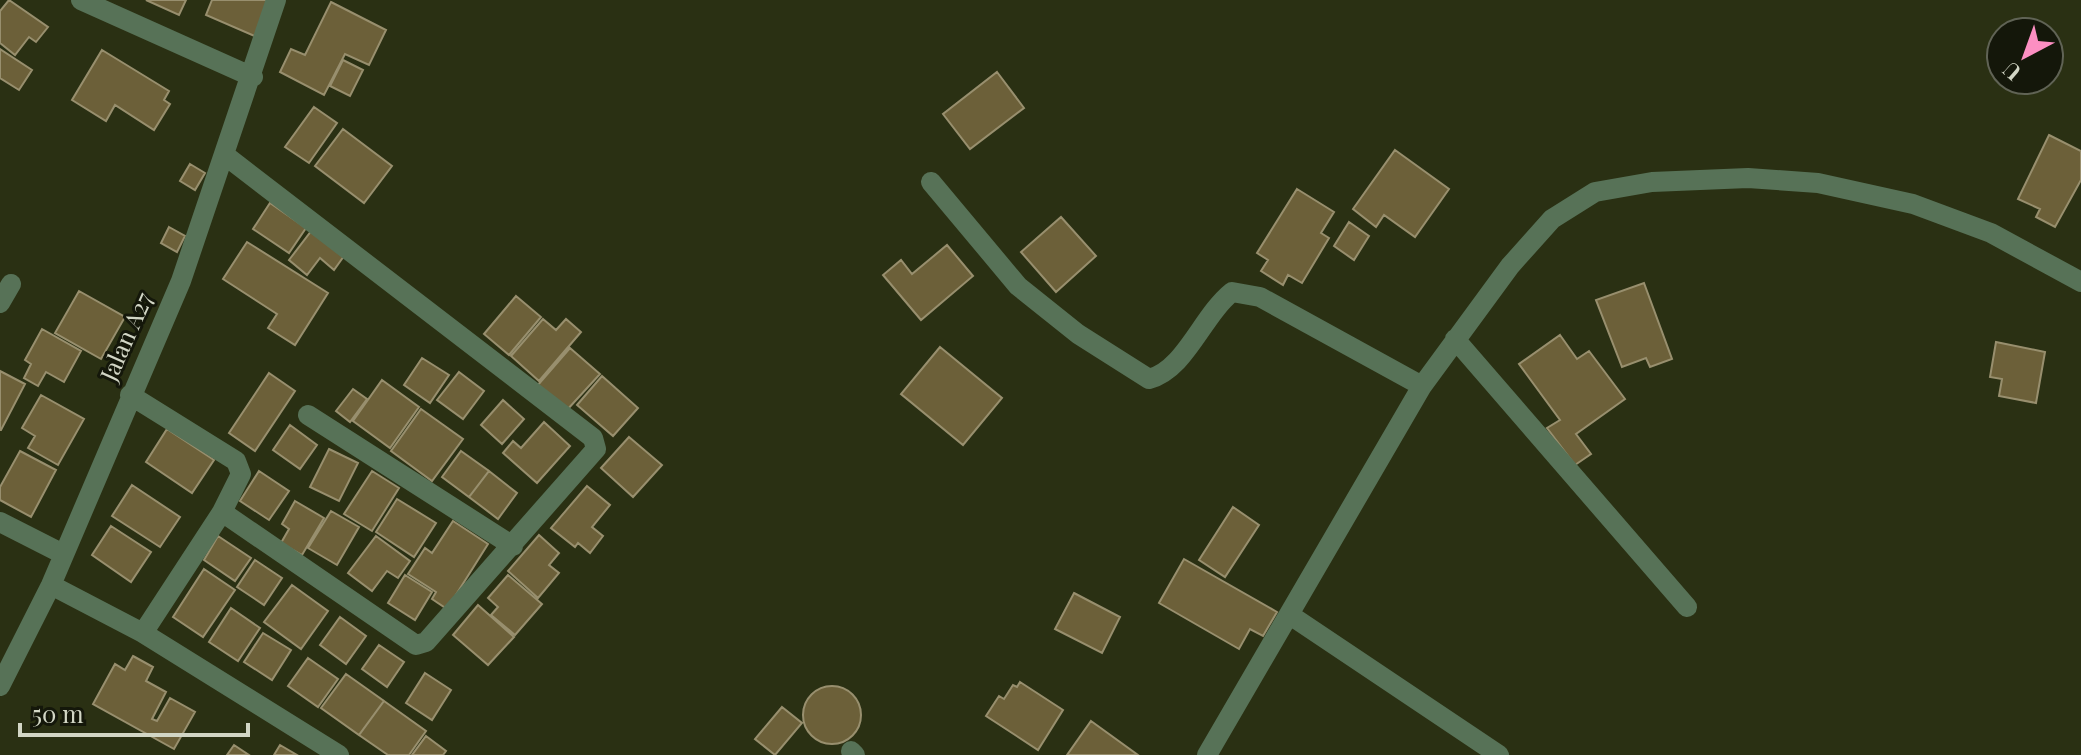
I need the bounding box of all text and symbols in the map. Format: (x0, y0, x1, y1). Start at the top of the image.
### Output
north arrow (1985, 16, 2065, 96)
text: U (1996, 56, 2027, 88)
street label: Jalan A27 (91, 287, 159, 387)
scale bar (20, 687, 248, 737)
text: 50 m (32, 697, 84, 729)

